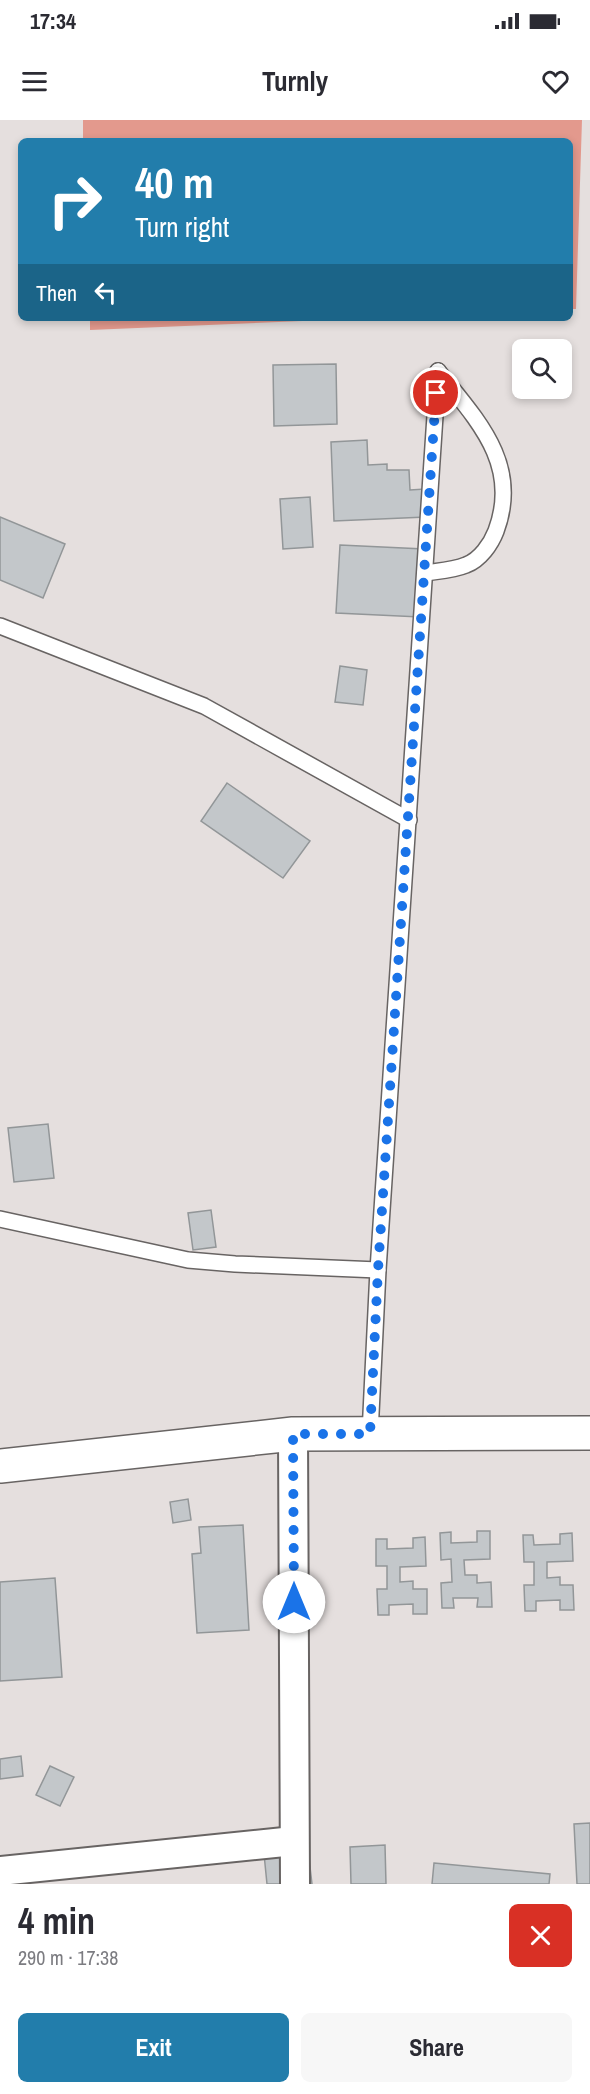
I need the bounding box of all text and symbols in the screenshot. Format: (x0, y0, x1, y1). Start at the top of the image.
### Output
text: 17:34 (30, 6, 76, 36)
text: Turnly (262, 63, 328, 99)
icon: menu (18, 65, 51, 98)
icon: heart (539, 65, 572, 98)
text: 40 m (135, 155, 214, 211)
icon: right (36, 162, 114, 240)
text: Turn right (135, 209, 229, 245)
icon: left (89, 276, 122, 309)
text: Then (36, 278, 77, 308)
map controls (512, 339, 572, 399)
button: search (512, 339, 572, 399)
pin (410, 367, 461, 418)
icon: arrive (419, 376, 452, 409)
position arrow (262, 1570, 326, 1634)
text: 4 min (18, 1897, 95, 1945)
button: close (509, 1904, 572, 1967)
text: 290 m · 17:38 (18, 1944, 118, 1971)
button: Exit (18, 2013, 289, 2082)
button: Share (301, 2013, 572, 2082)

